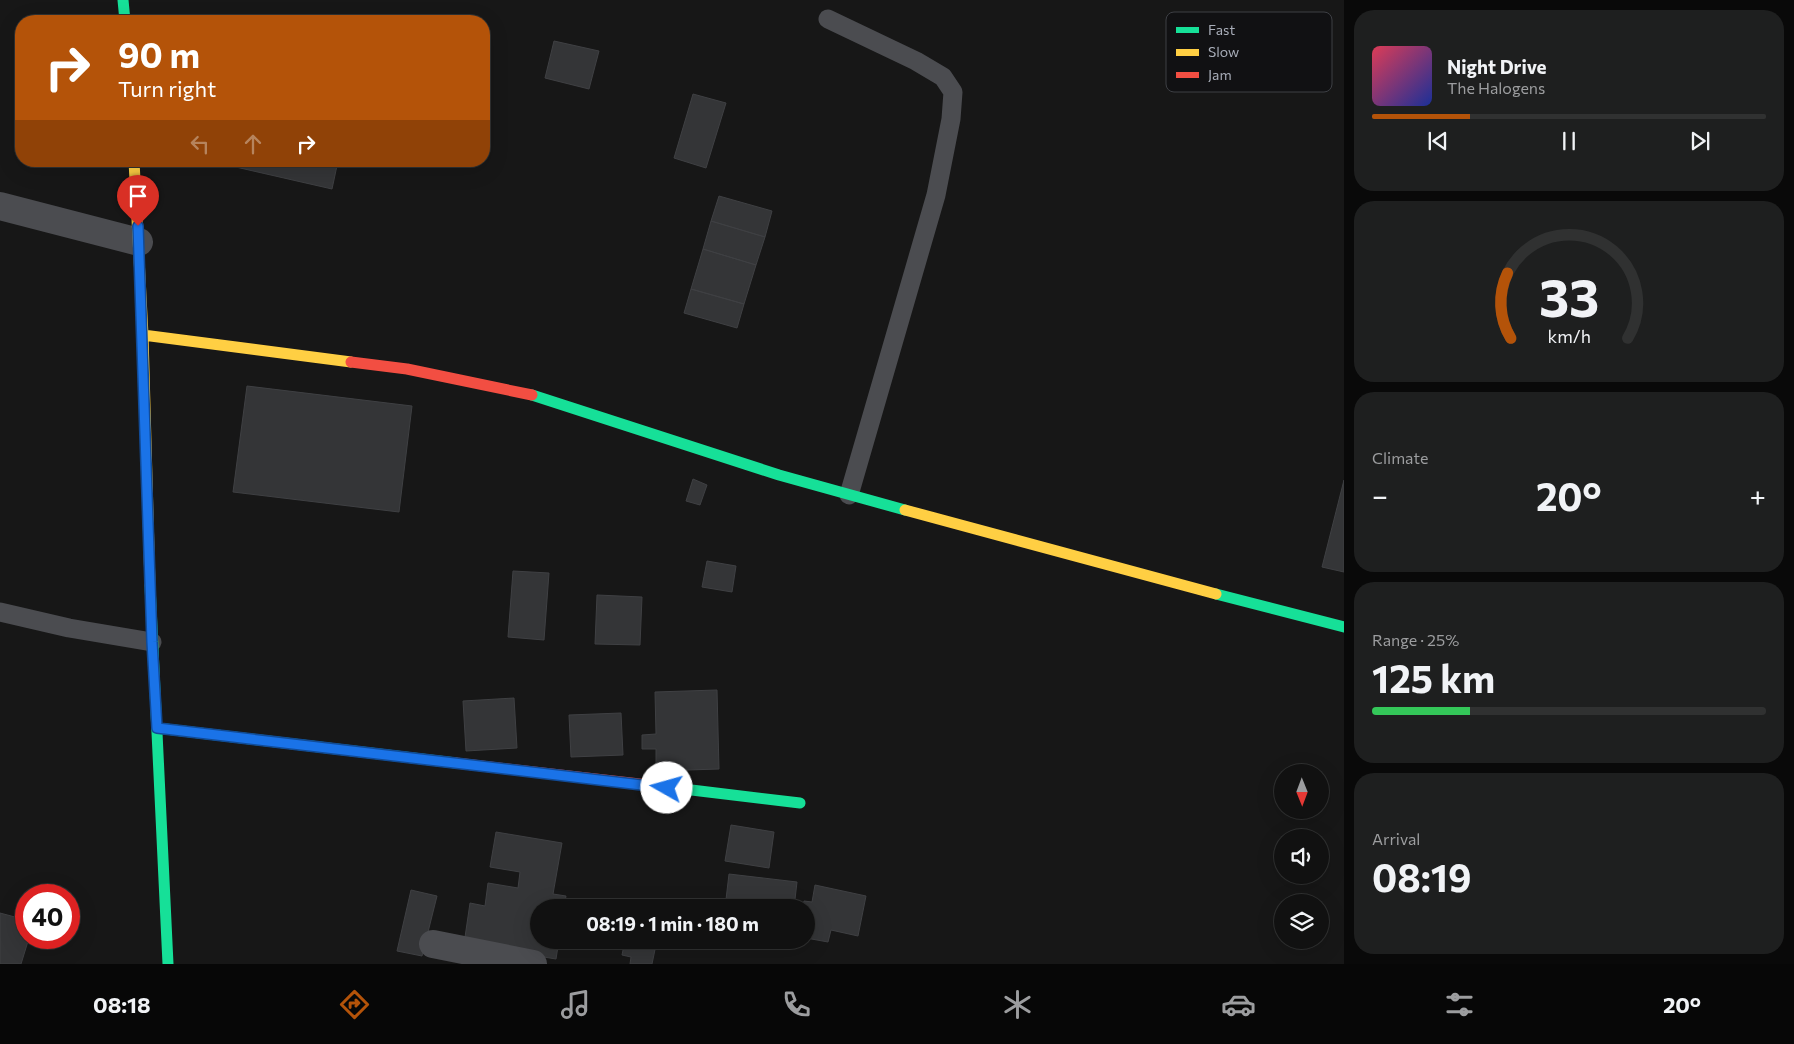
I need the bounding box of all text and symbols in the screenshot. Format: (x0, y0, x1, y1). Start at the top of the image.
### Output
legend (1166, 12, 1332, 92)
text: Fast (1208, 21, 1235, 38)
text: 90 m (118, 32, 200, 75)
icon: right (35, 35, 100, 100)
text: Slow (1208, 43, 1239, 60)
text: Night Drive (1447, 55, 1547, 78)
text: Jam (1208, 66, 1232, 83)
text: Turn right (118, 75, 216, 102)
text: The Halogens (1447, 78, 1545, 97)
icon: previous (1424, 127, 1452, 155)
icon: pause (1555, 127, 1583, 155)
icon: next (1686, 127, 1714, 155)
icon: left (186, 130, 214, 158)
icon: ahead (239, 130, 267, 158)
icon: right (292, 130, 320, 158)
pin (117, 175, 159, 226)
icon: arrive (124, 182, 152, 210)
text: 33 (1539, 264, 1599, 328)
text: km/h (1547, 325, 1591, 347)
text: Climate (1372, 448, 1428, 467)
text: 20° (1536, 472, 1602, 519)
text: − (1372, 478, 1388, 512)
text: + (1750, 478, 1766, 512)
text: Range · 25% (1372, 630, 1459, 649)
text: 125 km (1372, 654, 1495, 701)
position arrow (640, 761, 692, 813)
north arrow (1274, 764, 1329, 819)
map controls (1274, 764, 1329, 949)
button: sound (1274, 829, 1329, 884)
text: Arrival (1372, 829, 1420, 848)
text: 08:19 (1372, 853, 1471, 900)
speed limit sign: 40 (15, 884, 80, 949)
button: layers (1274, 894, 1329, 949)
text: 08:19 · 1 min · 180 m (586, 912, 759, 935)
icon: directions (337, 987, 372, 1022)
icon: music (558, 987, 593, 1022)
icon: phone (779, 987, 814, 1022)
icon: climate (1000, 987, 1035, 1022)
icon: car (1221, 987, 1256, 1022)
icon: filters (1442, 987, 1477, 1022)
text: 08:18 (93, 991, 151, 1018)
text: 20° (1663, 991, 1701, 1018)

